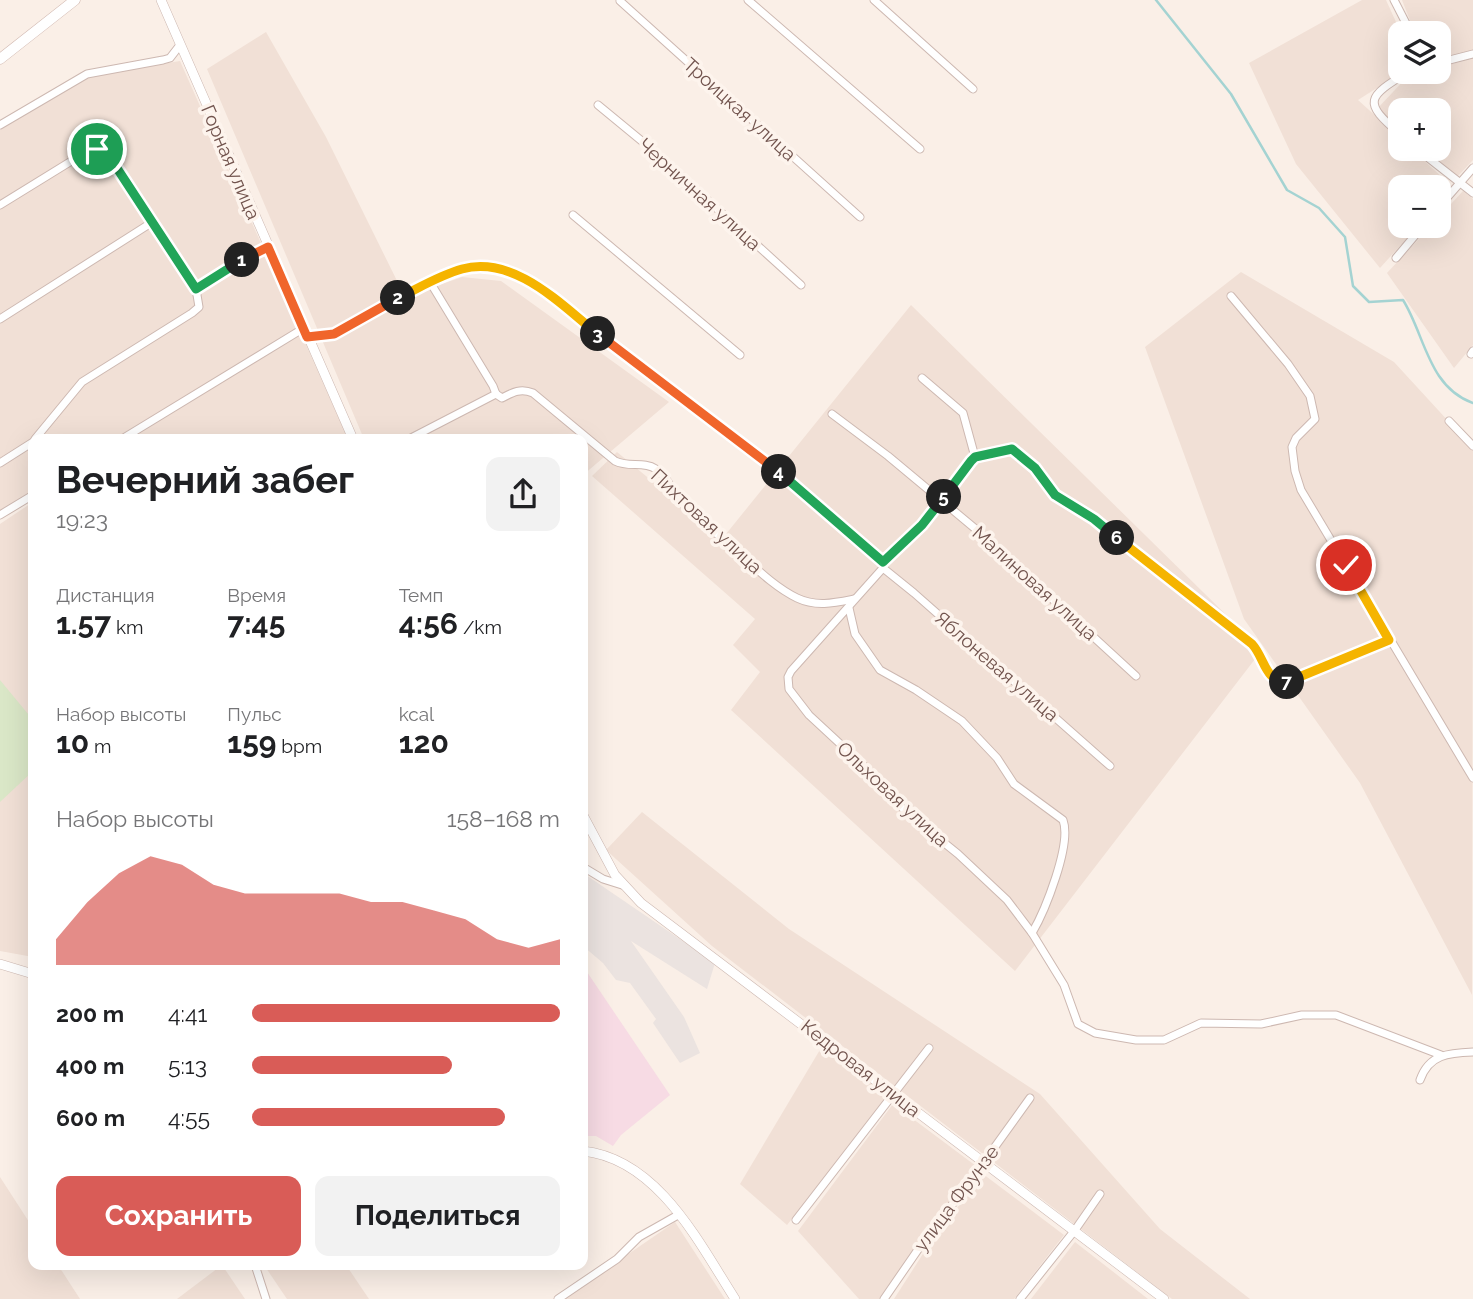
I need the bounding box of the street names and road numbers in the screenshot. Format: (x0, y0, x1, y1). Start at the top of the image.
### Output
street label: Троицкая улица (679, 53, 801, 165)
street label: Горная улица (197, 101, 265, 223)
street label: Черничная улица (634, 133, 766, 255)
street label: Пихтовая улица (647, 464, 767, 578)
street label: Малиновая улица (968, 521, 1102, 645)
street label: Яблоневая улица (931, 606, 1063, 726)
street label: Ольховая улица (833, 737, 953, 851)
street label: Кедровая улица (797, 1015, 925, 1121)
street label: улица Фрунзе (909, 1141, 1003, 1255)

